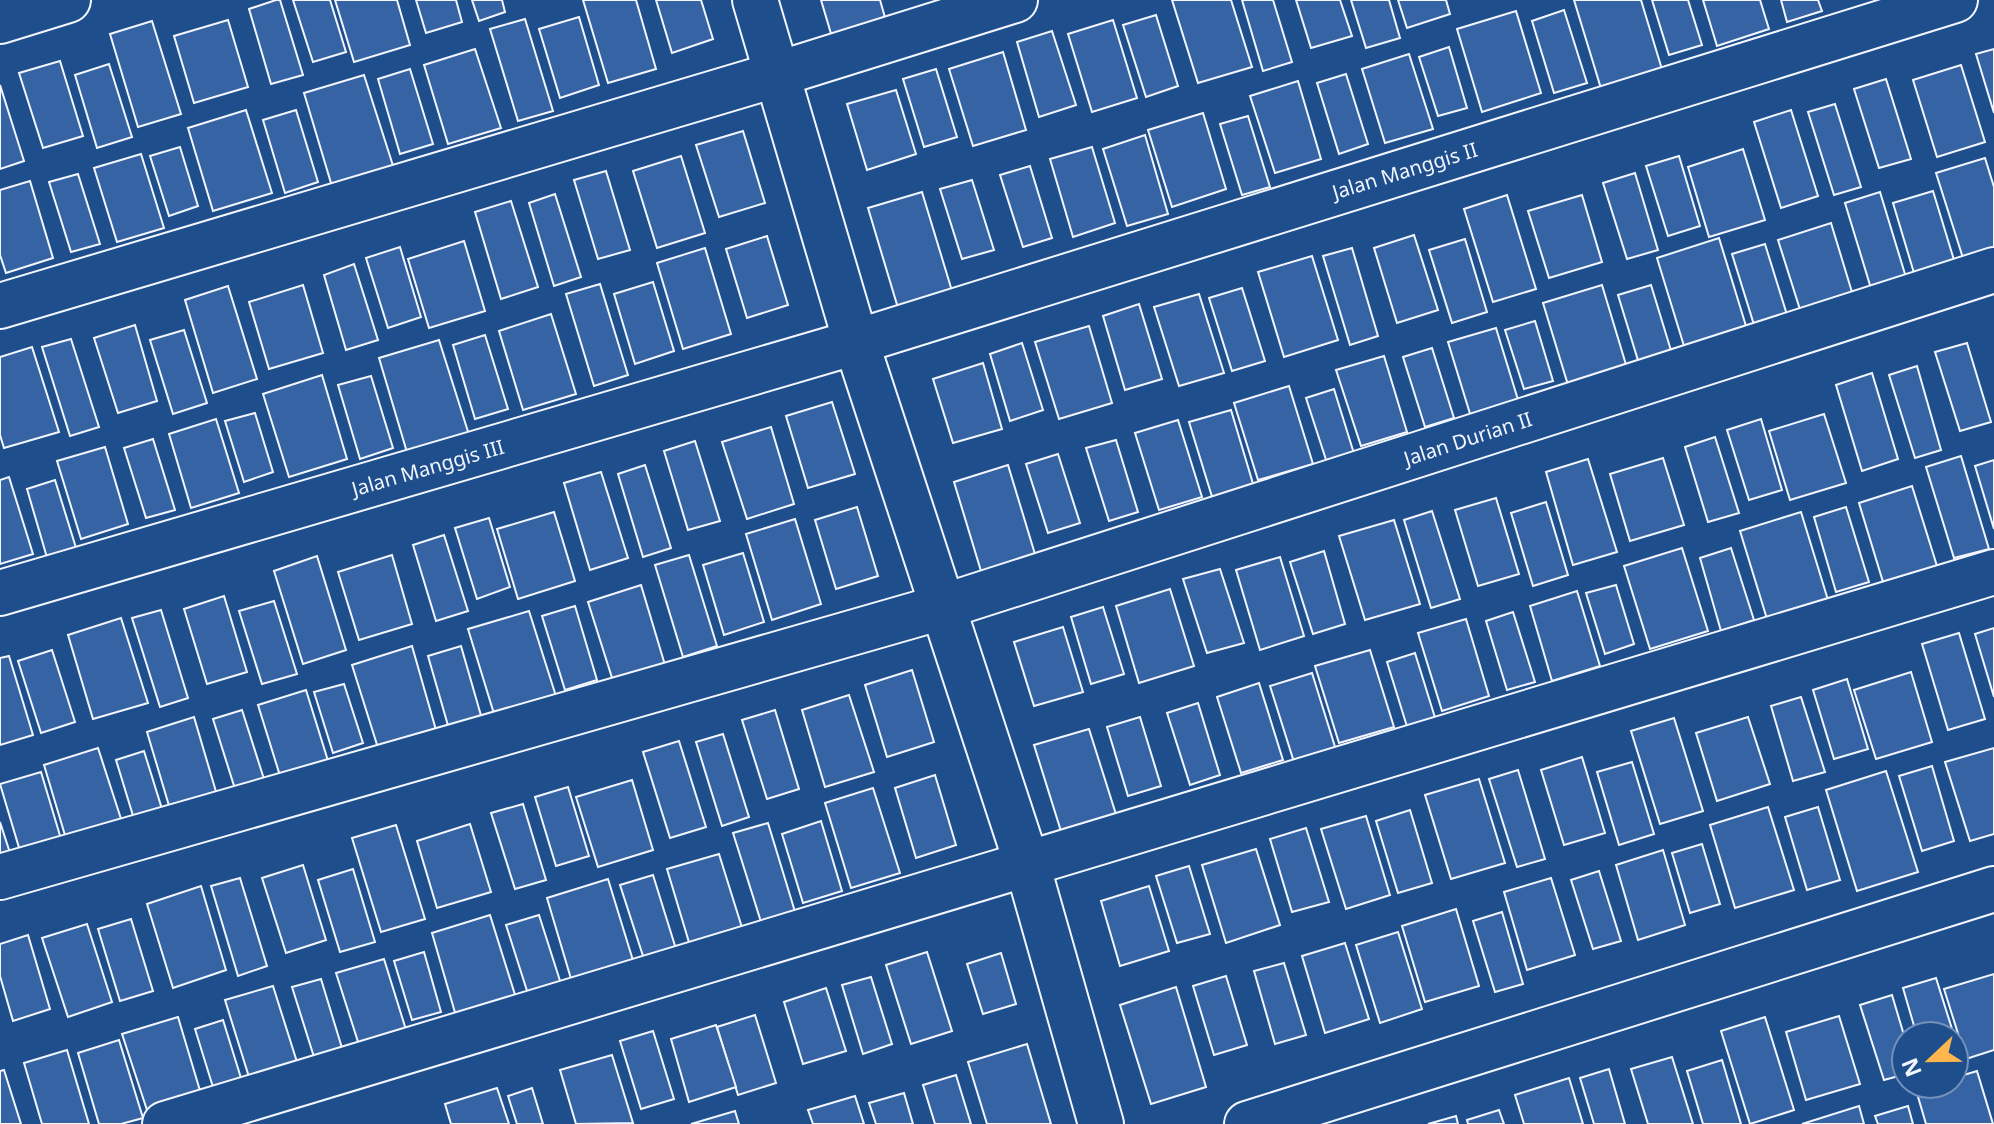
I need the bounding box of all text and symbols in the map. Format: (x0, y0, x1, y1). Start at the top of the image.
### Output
street label: Jalan Manggis II (1327, 136, 1481, 206)
street label: Jalan Durian II (1398, 405, 1535, 473)
street label: Jalan Manggis III (347, 433, 507, 503)
north arrow (1890, 1020, 1970, 1100)
text: N (1893, 1054, 1928, 1082)

